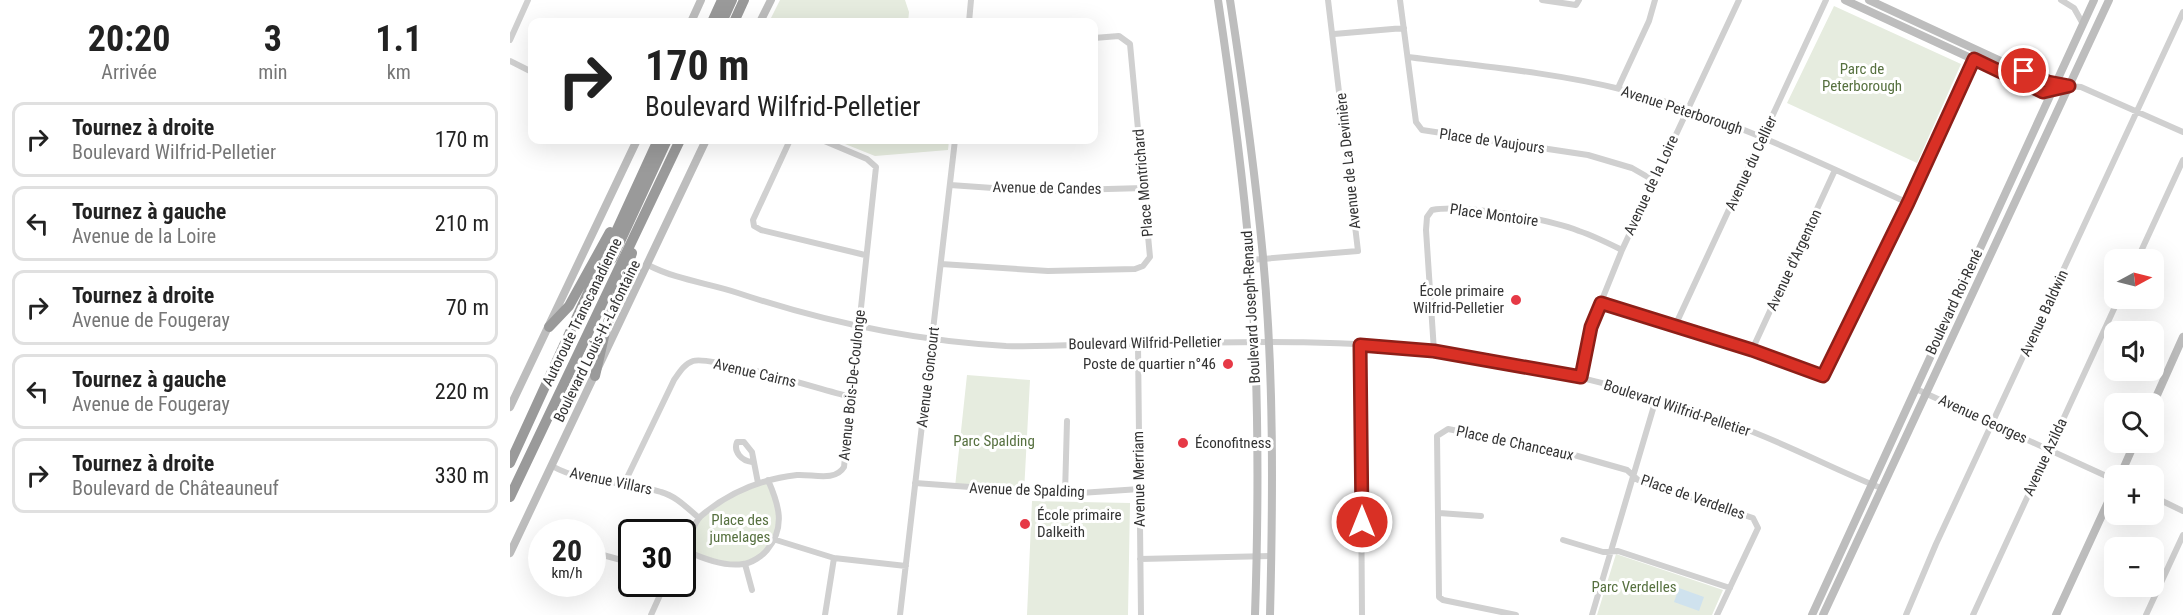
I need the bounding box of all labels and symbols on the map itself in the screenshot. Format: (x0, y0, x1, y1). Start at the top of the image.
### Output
pin (1998, 45, 2049, 96)
park label: Parc de Peterborough (1822, 60, 1902, 95)
street label: Avenue Peterborough (1619, 82, 1745, 138)
street label: Avenue de La Devinière (1332, 92, 1364, 230)
street label: Avenue du Cellier (1721, 112, 1781, 213)
street label: Place de Vaujours (1438, 125, 1546, 157)
street label: Place Montrichard (1129, 128, 1157, 238)
street label: Avenue de la Loire (1620, 132, 1682, 238)
street label: Avenue de Candes (992, 178, 1102, 198)
street label: Place Montoire (1449, 200, 1539, 230)
street label: Avenue d'Argenton (1763, 206, 1825, 314)
street label: Boulevard Joseph-Renaud (1238, 230, 1264, 384)
street label: Autoroute Transcanadienne (538, 235, 626, 389)
street label: Boulevard Roi-René (1922, 246, 1986, 358)
north arrow (2104, 249, 2164, 309)
street label: Boulevard Louis-H.-Lafontaine (550, 257, 644, 425)
street label: Avenue Baldwin (2016, 267, 2072, 359)
place label: École primaire Wilfrid-Pelletier (1413, 282, 1504, 317)
marker: École primaire Wilfrid-Pelletier (1509, 293, 1523, 307)
street label: Avenue Bois-De-Coulonge (835, 309, 869, 461)
street label: Avenue Goncourt (913, 326, 943, 428)
street label: Boulevard Wilfrid-Pelletier (1068, 333, 1222, 353)
street label: Avenue Cairns (712, 355, 798, 391)
place label: Poste de quartier n°46 (1083, 355, 1216, 373)
marker: Poste de quartier n°46 (1221, 357, 1235, 371)
street label: Boulevard Wilfrid-Pelletier (1601, 376, 1753, 440)
street label: Avenue Georges (1936, 391, 2030, 447)
street label: Avenue Azilda (2019, 415, 2071, 499)
street label: Place de Chanceaux (1455, 422, 1576, 464)
street label: Avenue Merriam (1129, 431, 1149, 527)
park label: Parc Spalding (953, 432, 1035, 450)
place label: Éconofitness (1195, 434, 1271, 452)
marker: Éconofitness (1176, 436, 1190, 450)
street label: Avenue Villars (568, 463, 654, 499)
street label: Place de Verdelles (1639, 471, 1748, 523)
street label: Avenue de Spalding (969, 479, 1085, 501)
position arrow (1330, 490, 1394, 554)
place label: École primaire Dalkeith (1037, 506, 1122, 541)
park label: Place des jumelages (709, 511, 771, 546)
marker: École primaire Dalkeith (1018, 517, 1032, 531)
speed limit sign: 30 (618, 519, 696, 597)
park label: Parc Verdelles (1592, 578, 1677, 596)

